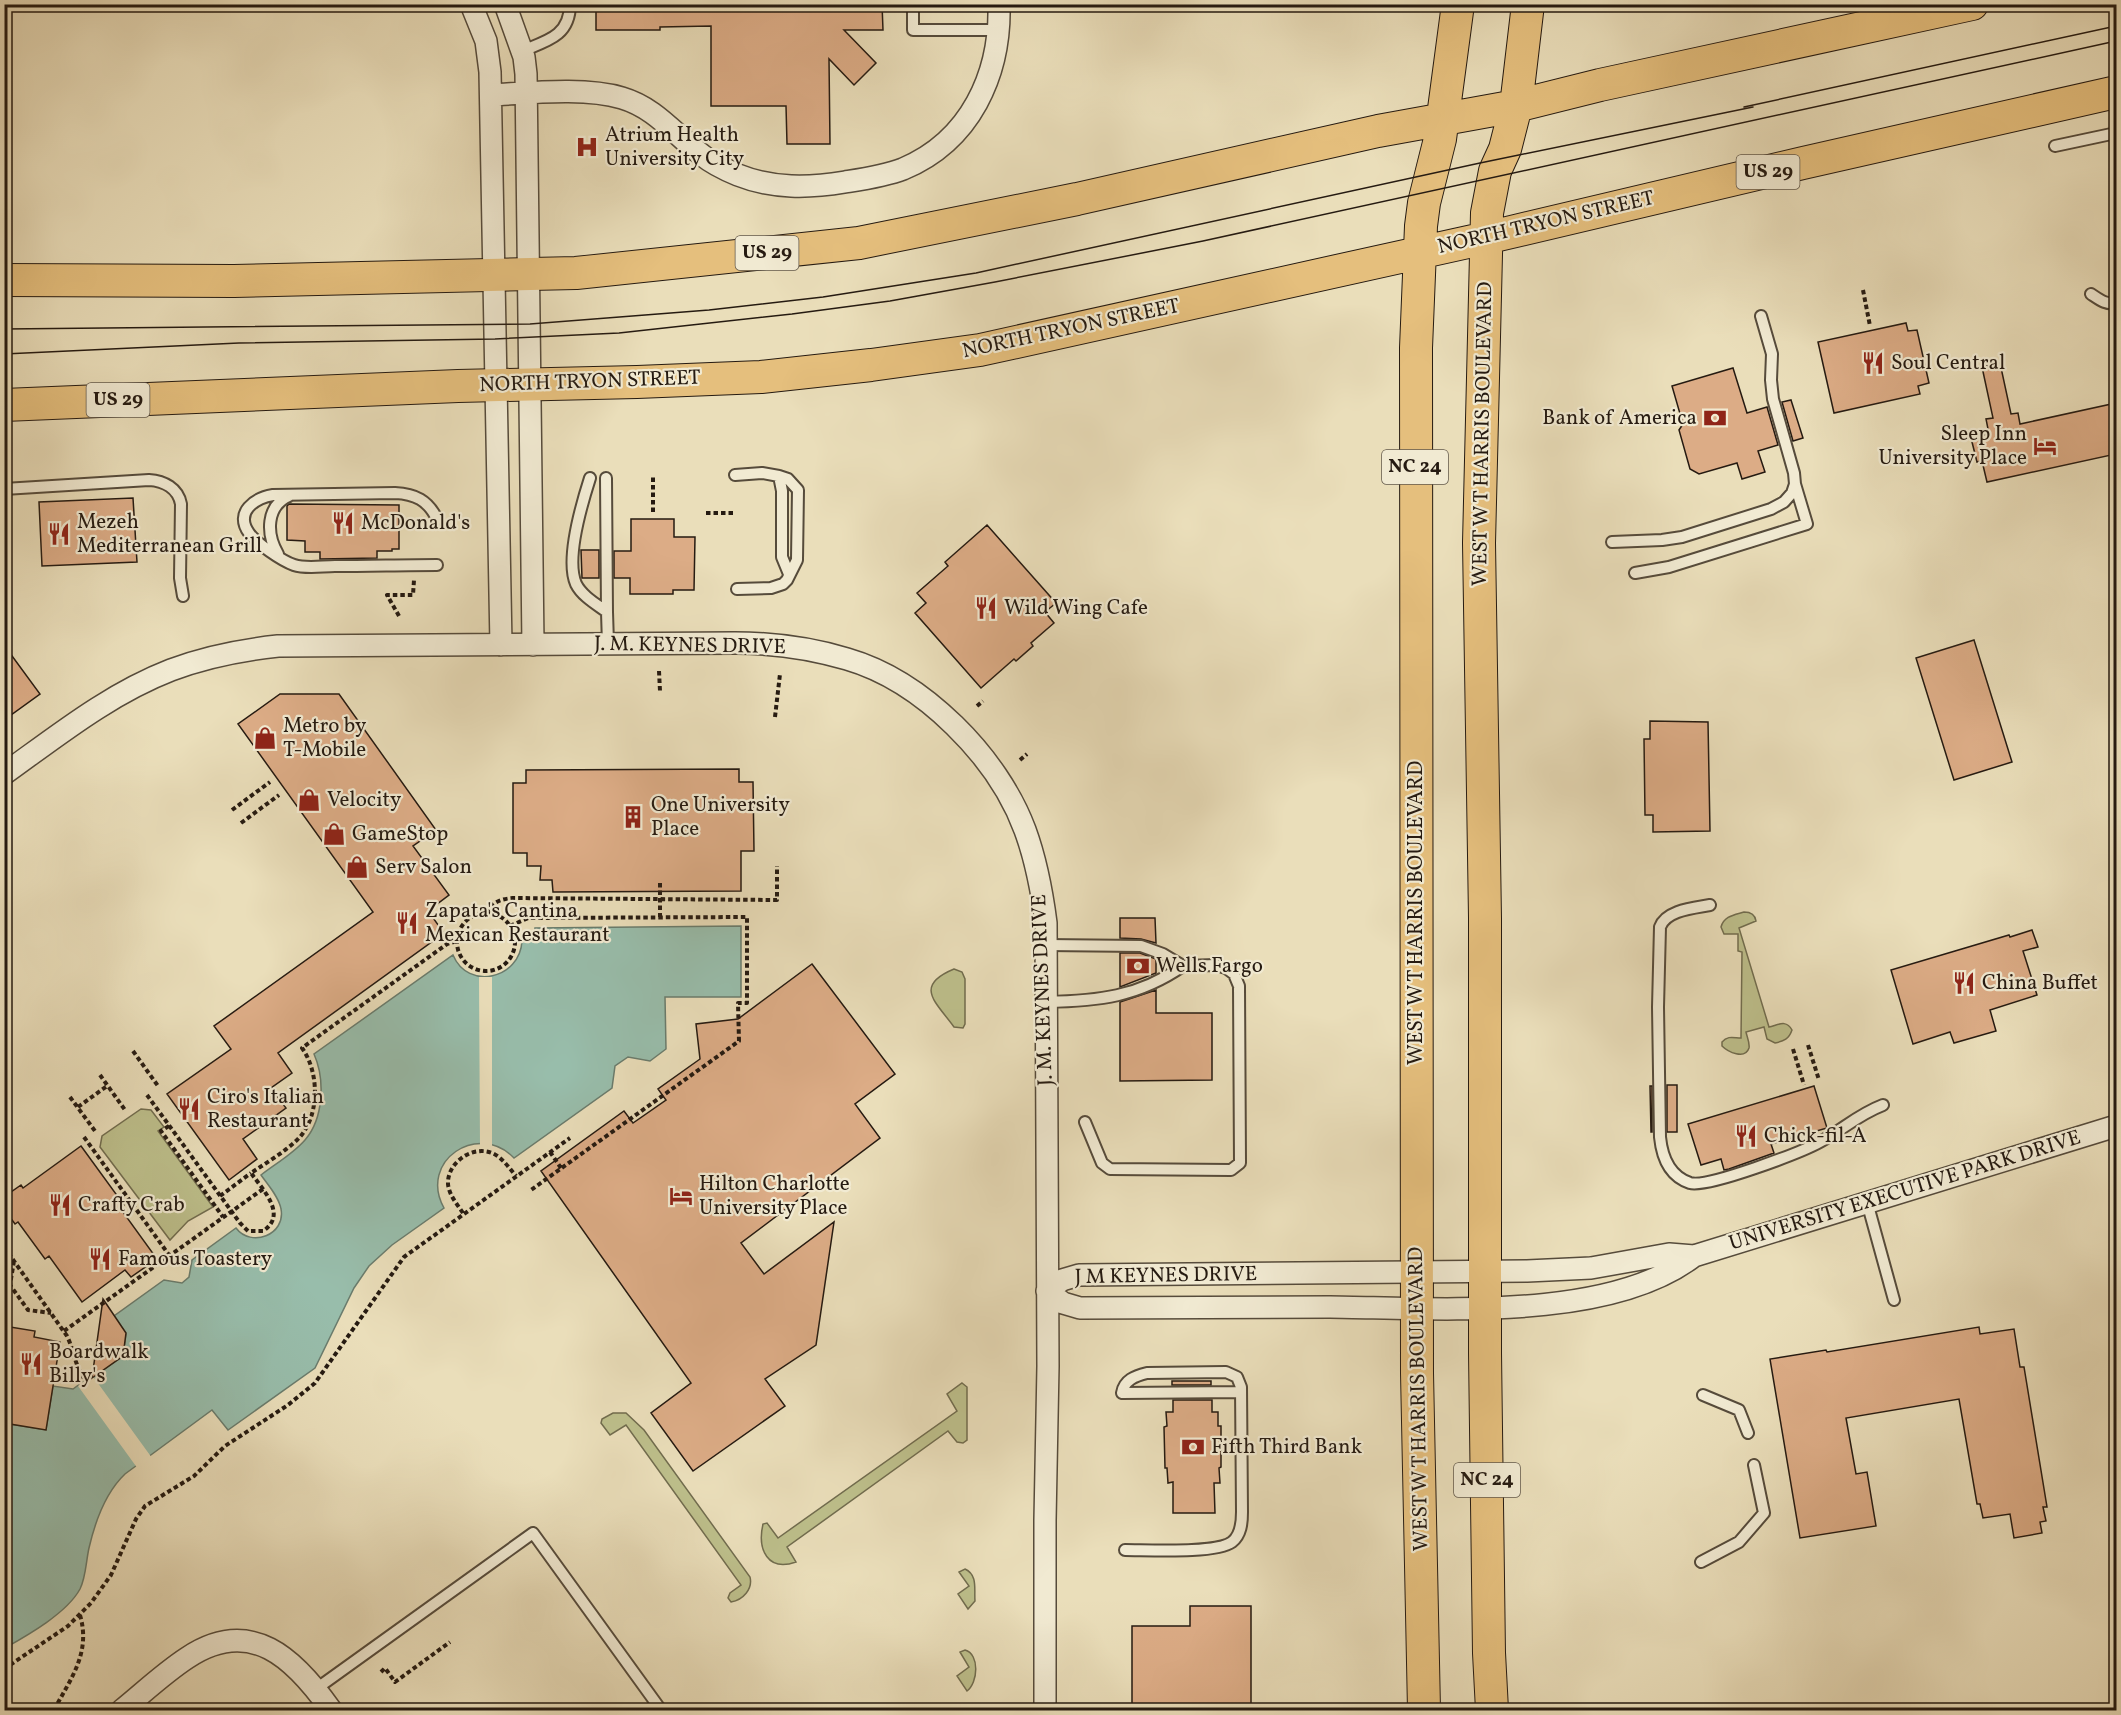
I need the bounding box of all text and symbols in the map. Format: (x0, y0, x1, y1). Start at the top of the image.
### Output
place label: Atrium Health University City (605, 121, 745, 174)
hospital icon: Atrium Health University City (574, 134, 600, 160)
road number: US 29 (1736, 155, 1800, 189)
street label: NORTH TRYON STREET (1435, 184, 1657, 262)
road number: US 29 (736, 236, 798, 270)
street label: WEST W T HARRIS BOULEVARD (1466, 281, 1500, 587)
street label: NORTH TRYON STREET (960, 292, 1182, 366)
place label: Soul Central (1891, 349, 2005, 378)
restaurant icon: Soul Central (1860, 350, 1886, 376)
street label: NORTH TRYON STREET (479, 364, 701, 400)
road number: US 29 (86, 383, 150, 417)
place label: Bank of America (1542, 404, 1697, 433)
bank icon: Bank of America (1702, 405, 1728, 431)
place label: Sleep Inn University Place (1878, 420, 2027, 473)
hotel icon: Sleep Inn University Place (2032, 433, 2058, 459)
road number: NC 24 (1382, 450, 1448, 484)
place label: Mezeh Mediterranean Grill (77, 508, 262, 561)
place label: McDonald's (361, 509, 470, 538)
restaurant icon: McDonald's (330, 510, 356, 536)
restaurant icon: Mezeh Mediterranean Grill (46, 521, 72, 547)
place label: Wild Wing Cafe (1004, 594, 1148, 623)
restaurant icon: Wild Wing Cafe (973, 595, 999, 621)
street label: J. M. KEYNES DRIVE (594, 630, 786, 662)
place label: Metro by T-Mobile (283, 712, 367, 765)
shop icon: Metro by T-Mobile (252, 725, 278, 751)
street label: WEST W T HARRIS BOULEVARD (1402, 761, 1431, 1065)
place label: Velocity (327, 786, 402, 815)
shop icon: Velocity (296, 787, 322, 813)
place label: One University Place (651, 791, 790, 844)
building icon: One University Place (620, 804, 646, 830)
place label: GameStop (352, 820, 448, 849)
shop icon: GameStop (321, 821, 347, 847)
place label: Serv Salon (375, 853, 472, 882)
shop icon: Serv Salon (344, 854, 370, 880)
street label: J. M. KEYNES DRIVE (1025, 894, 1061, 1086)
place label: Zapata's Cantina Mexican Restaurant (425, 897, 610, 950)
restaurant icon: Zapata's Cantina Mexican Restaurant (394, 910, 420, 936)
place label: Wells Fargo (1156, 952, 1263, 981)
bank icon: Wells Fargo (1125, 953, 1151, 979)
place label: China Buffet (1982, 969, 2098, 998)
restaurant icon: China Buffet (1951, 970, 1977, 996)
place label: Ciro's Italian Restaurant (207, 1083, 324, 1136)
restaurant icon: Ciro's Italian Restaurant (176, 1096, 202, 1122)
place label: Chick-fil-A (1764, 1122, 1867, 1151)
restaurant icon: Chick-fil-A (1733, 1123, 1759, 1149)
street label: UNIVERSITY EXECUTIVE PARK DRIVE (1725, 1124, 2085, 1258)
place label: Hilton Charlotte University Place (699, 1170, 850, 1223)
hotel icon: Hilton Charlotte University Place (668, 1183, 694, 1209)
place label: Crafty Crab (78, 1191, 185, 1220)
restaurant icon: Crafty Crab (47, 1192, 73, 1218)
place label: Famous Toastery (118, 1245, 273, 1274)
restaurant icon: Famous Toastery (87, 1246, 113, 1272)
street label: WEST W T HARRIS BOULEVARD (1402, 1246, 1436, 1552)
street label: J M KEYNES DRIVE (1074, 1260, 1258, 1292)
place label: Boardwalk Billy's (49, 1338, 149, 1391)
restaurant icon: Boardwalk Billy's (18, 1351, 44, 1377)
place label: Fifth Third Bank (1211, 1433, 1363, 1462)
bank icon: Fifth Third Bank (1180, 1434, 1206, 1460)
road number: NC 24 (1454, 1463, 1520, 1497)

